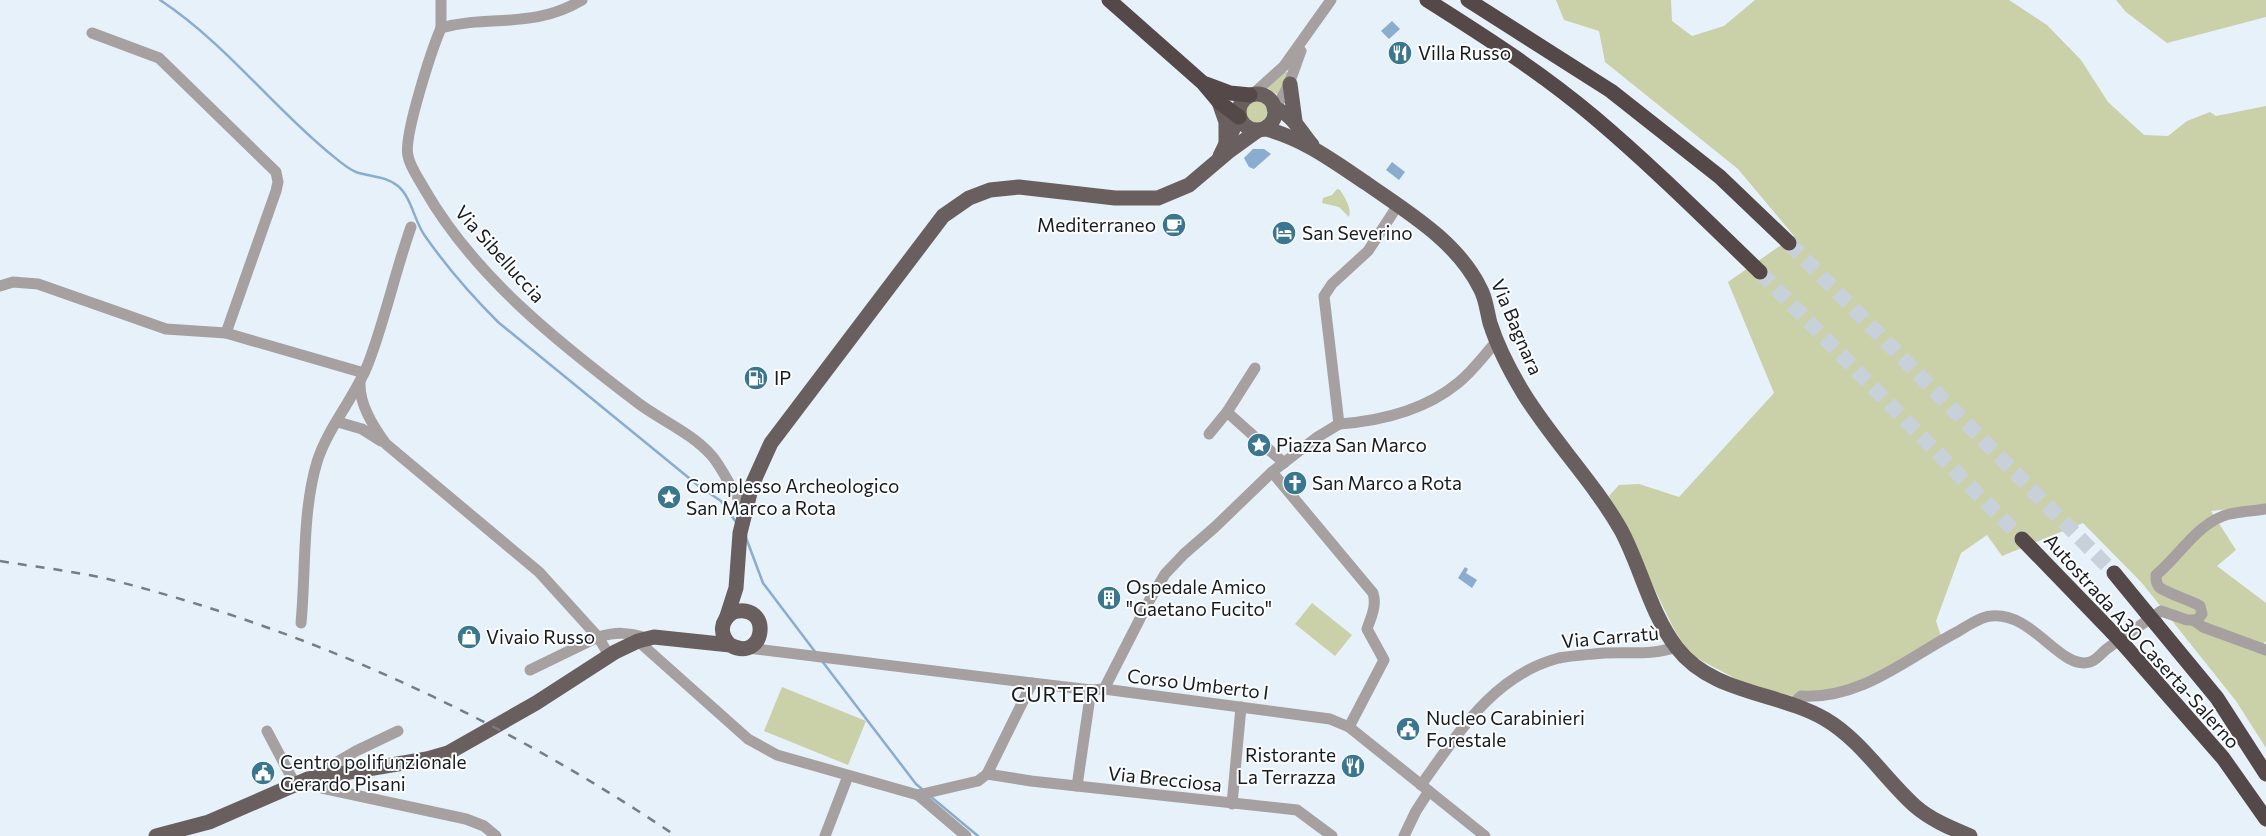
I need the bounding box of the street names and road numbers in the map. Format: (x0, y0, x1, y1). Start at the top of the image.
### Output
street label: Via Sibelluccia (451, 200, 550, 307)
street label: Via Bagnara (1487, 275, 1548, 378)
street label: Autostrada A30 Caserta-Salerno (2040, 528, 2245, 753)
street label: Via Carratù (1560, 621, 1660, 652)
street label: Corso Umberto I (1126, 663, 1270, 704)
street label: Via Brecciosa (1107, 761, 1223, 796)

